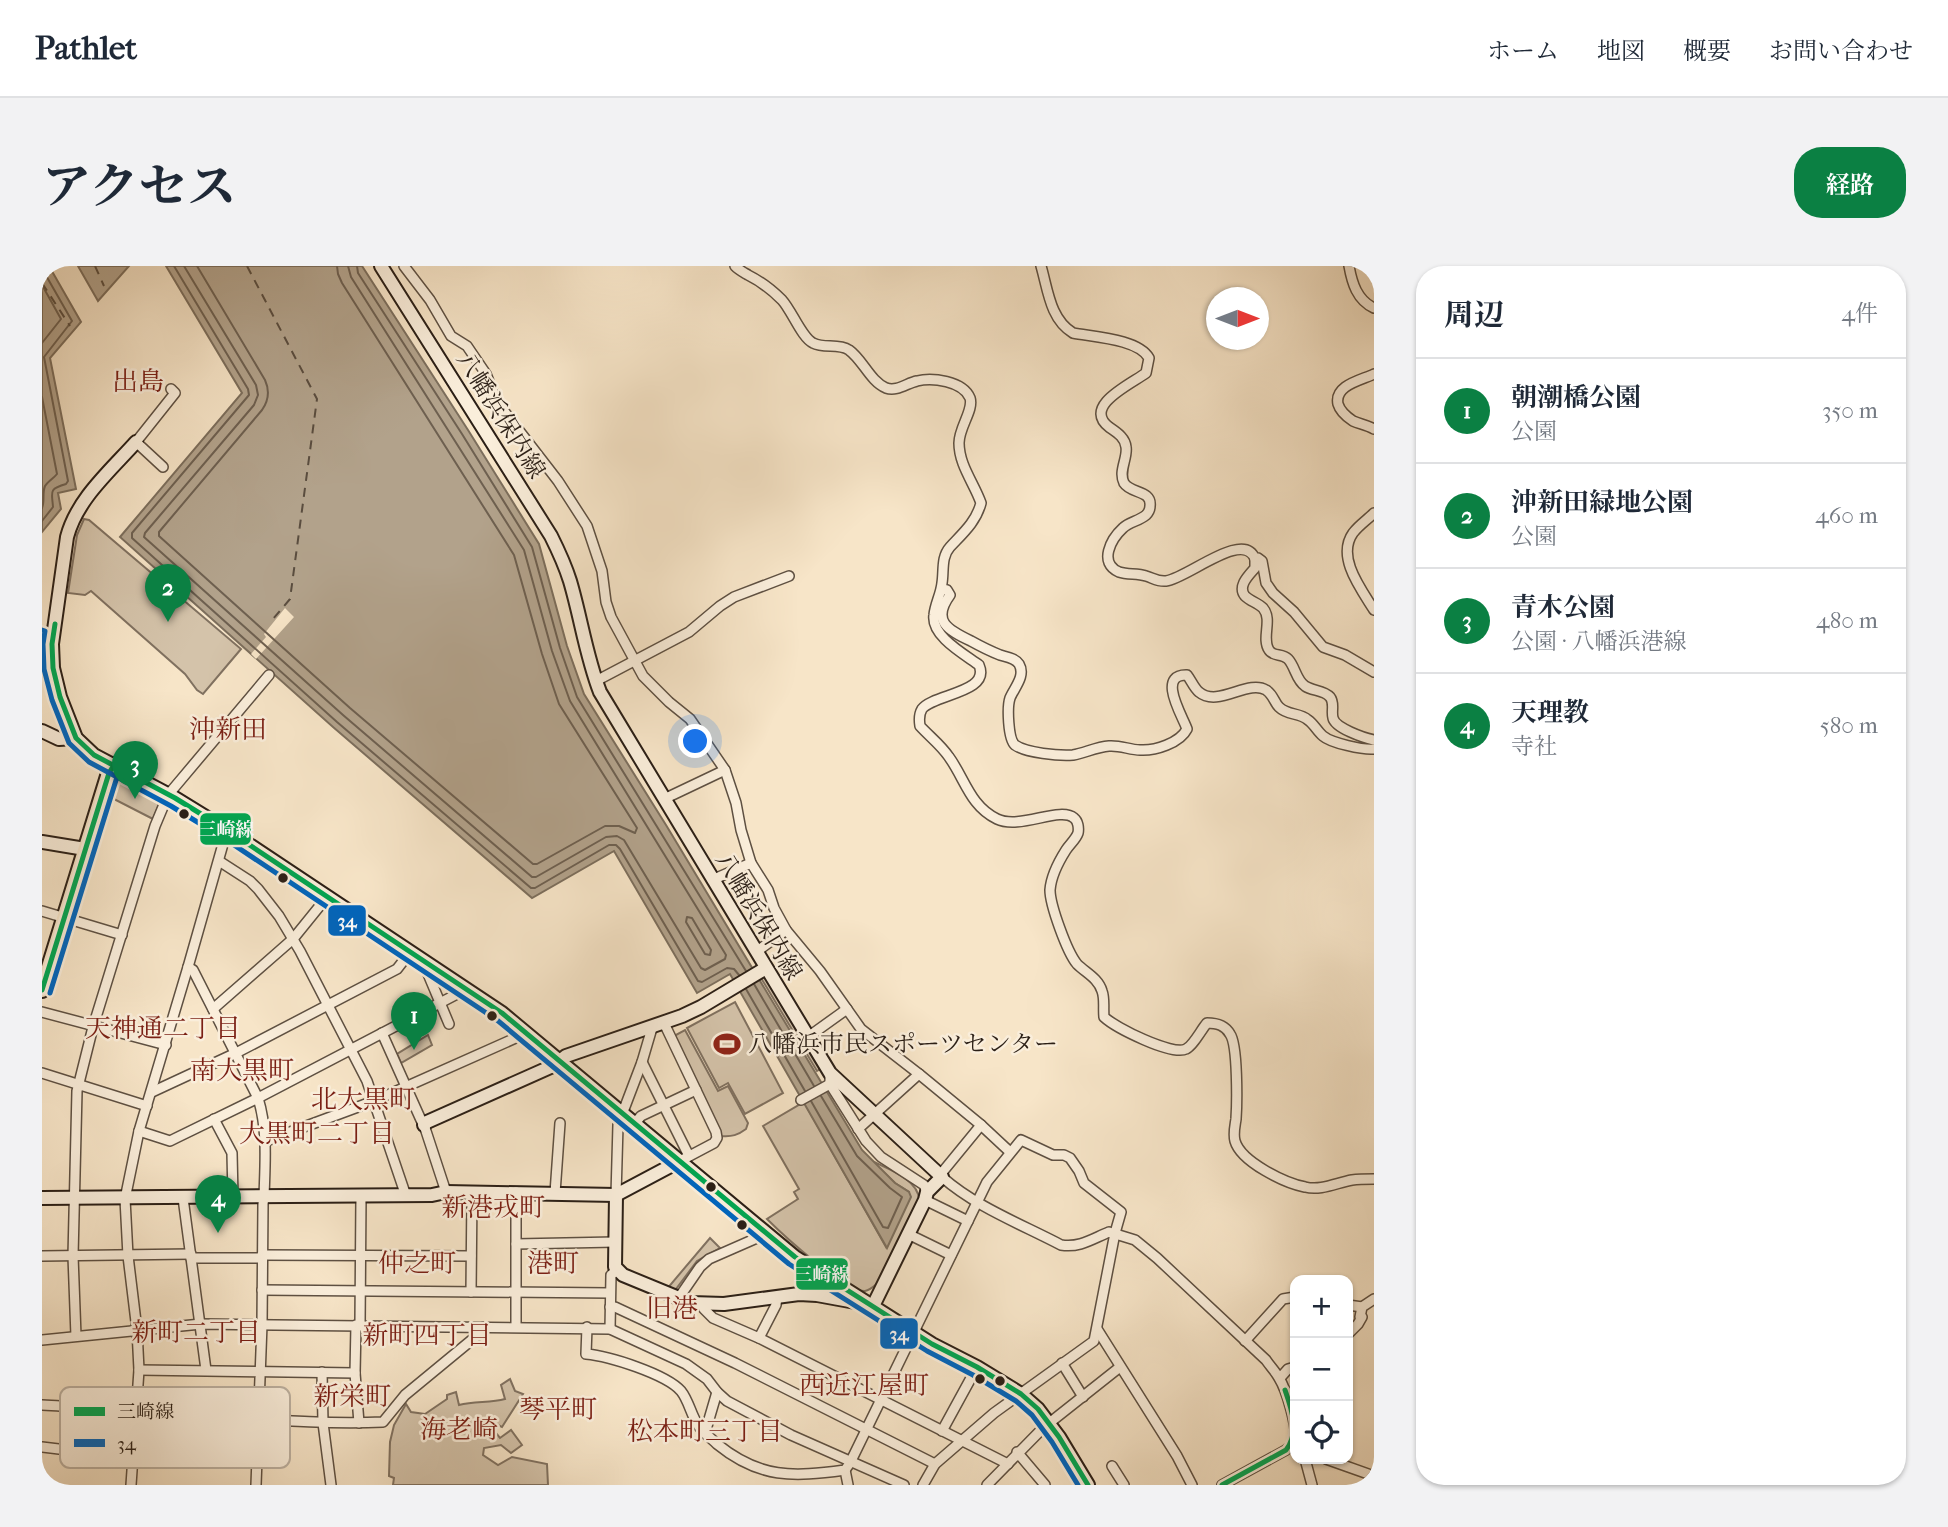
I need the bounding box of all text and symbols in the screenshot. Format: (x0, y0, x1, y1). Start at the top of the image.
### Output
text: Pathlet (35, 29, 137, 68)
text: ホーム (1487, 37, 1559, 65)
text: 地図 (1597, 37, 1645, 65)
text: 概要 (1683, 37, 1731, 65)
text: お問い合わせ (1769, 37, 1913, 65)
button: 経路 (1794, 147, 1906, 218)
text: アクセス (42, 158, 237, 216)
north arrow (1206, 287, 1269, 350)
text: 周辺 (1444, 298, 1504, 333)
text: 4件 (1841, 300, 1878, 327)
street label: 八幡浜保内線 (451, 347, 551, 483)
district label: 出島 (112, 366, 164, 397)
text: 朝潮橋公園 (1511, 382, 1641, 413)
text: 1 (1463, 397, 1471, 424)
text: 350 m (1822, 397, 1878, 424)
text: 公園 (1511, 418, 1557, 445)
text: 沖新田緑地公園 (1511, 487, 1693, 518)
text: 2 (1461, 502, 1473, 529)
text: 460 m (1815, 502, 1878, 529)
text: 公園 (1511, 523, 1557, 550)
pin: 2 (145, 564, 191, 622)
text: 青木公園 (1511, 592, 1615, 623)
text: 3 (1462, 607, 1472, 634)
text: 480 m (1816, 607, 1878, 634)
text: 公園 · 八幡浜港線 (1511, 628, 1687, 655)
text: 天理教 (1511, 697, 1589, 728)
text: 4 (1460, 712, 1474, 739)
text: 580 m (1820, 712, 1878, 739)
district label: 沖新田 (189, 714, 267, 745)
your location (678, 724, 712, 758)
text: 寺社 (1511, 733, 1557, 760)
pin: 3 (112, 741, 158, 799)
unlabelled marker (177, 807, 191, 821)
line badge: 三崎線 (199, 812, 252, 846)
text: 三崎線 (197, 819, 255, 841)
street label: 八幡浜保内線 (710, 847, 808, 985)
unlabelled marker (276, 871, 290, 885)
line badge: 34 (327, 904, 367, 937)
text: 34 (337, 910, 357, 932)
pin: 1 (391, 992, 437, 1050)
unlabelled marker (485, 1009, 499, 1023)
district label: 天神通二丁目 (85, 1013, 241, 1044)
sports icon: 八幡浜市民スポーツセンター (712, 1029, 742, 1059)
place label: 八幡浜市民スポーツセンター (748, 1030, 1058, 1058)
district label: 南大黒町 (190, 1055, 294, 1086)
district label: 北大黒町 (311, 1084, 415, 1115)
district label: 大黒町二丁目 (239, 1118, 395, 1149)
pin: 4 (195, 1175, 241, 1233)
unlabelled marker (704, 1180, 718, 1194)
district label: 新港戎町 (441, 1192, 545, 1223)
unlabelled marker (735, 1218, 749, 1232)
district label: 仲之町 (378, 1248, 456, 1279)
district label: 港町 (527, 1248, 579, 1279)
line badge: 三崎線 (795, 1257, 849, 1291)
text: 三崎線 (793, 1264, 851, 1286)
map controls (1290, 1275, 1353, 1464)
button: + (1290, 1275, 1353, 1338)
district label: 旧港 (646, 1293, 698, 1324)
district label: 新町二丁目 (131, 1317, 261, 1348)
line badge: 34 (879, 1317, 919, 1350)
district label: 新町四丁目 (362, 1320, 492, 1351)
text: 34 (889, 1323, 909, 1345)
button: − (1290, 1338, 1353, 1401)
district label: 西近江屋町 (799, 1370, 929, 1401)
unlabelled marker (973, 1372, 987, 1386)
unlabelled marker (993, 1374, 1007, 1388)
district label: 新栄町 (313, 1381, 391, 1412)
legend (60, 1387, 290, 1468)
district label: 琴平町 (519, 1394, 597, 1425)
text: 三崎線 (117, 1401, 174, 1423)
button: locate (1290, 1401, 1353, 1464)
district label: 海老崎 (420, 1414, 498, 1445)
district label: 松本町三丁目 (627, 1416, 783, 1447)
text: 34 (117, 1433, 137, 1455)

